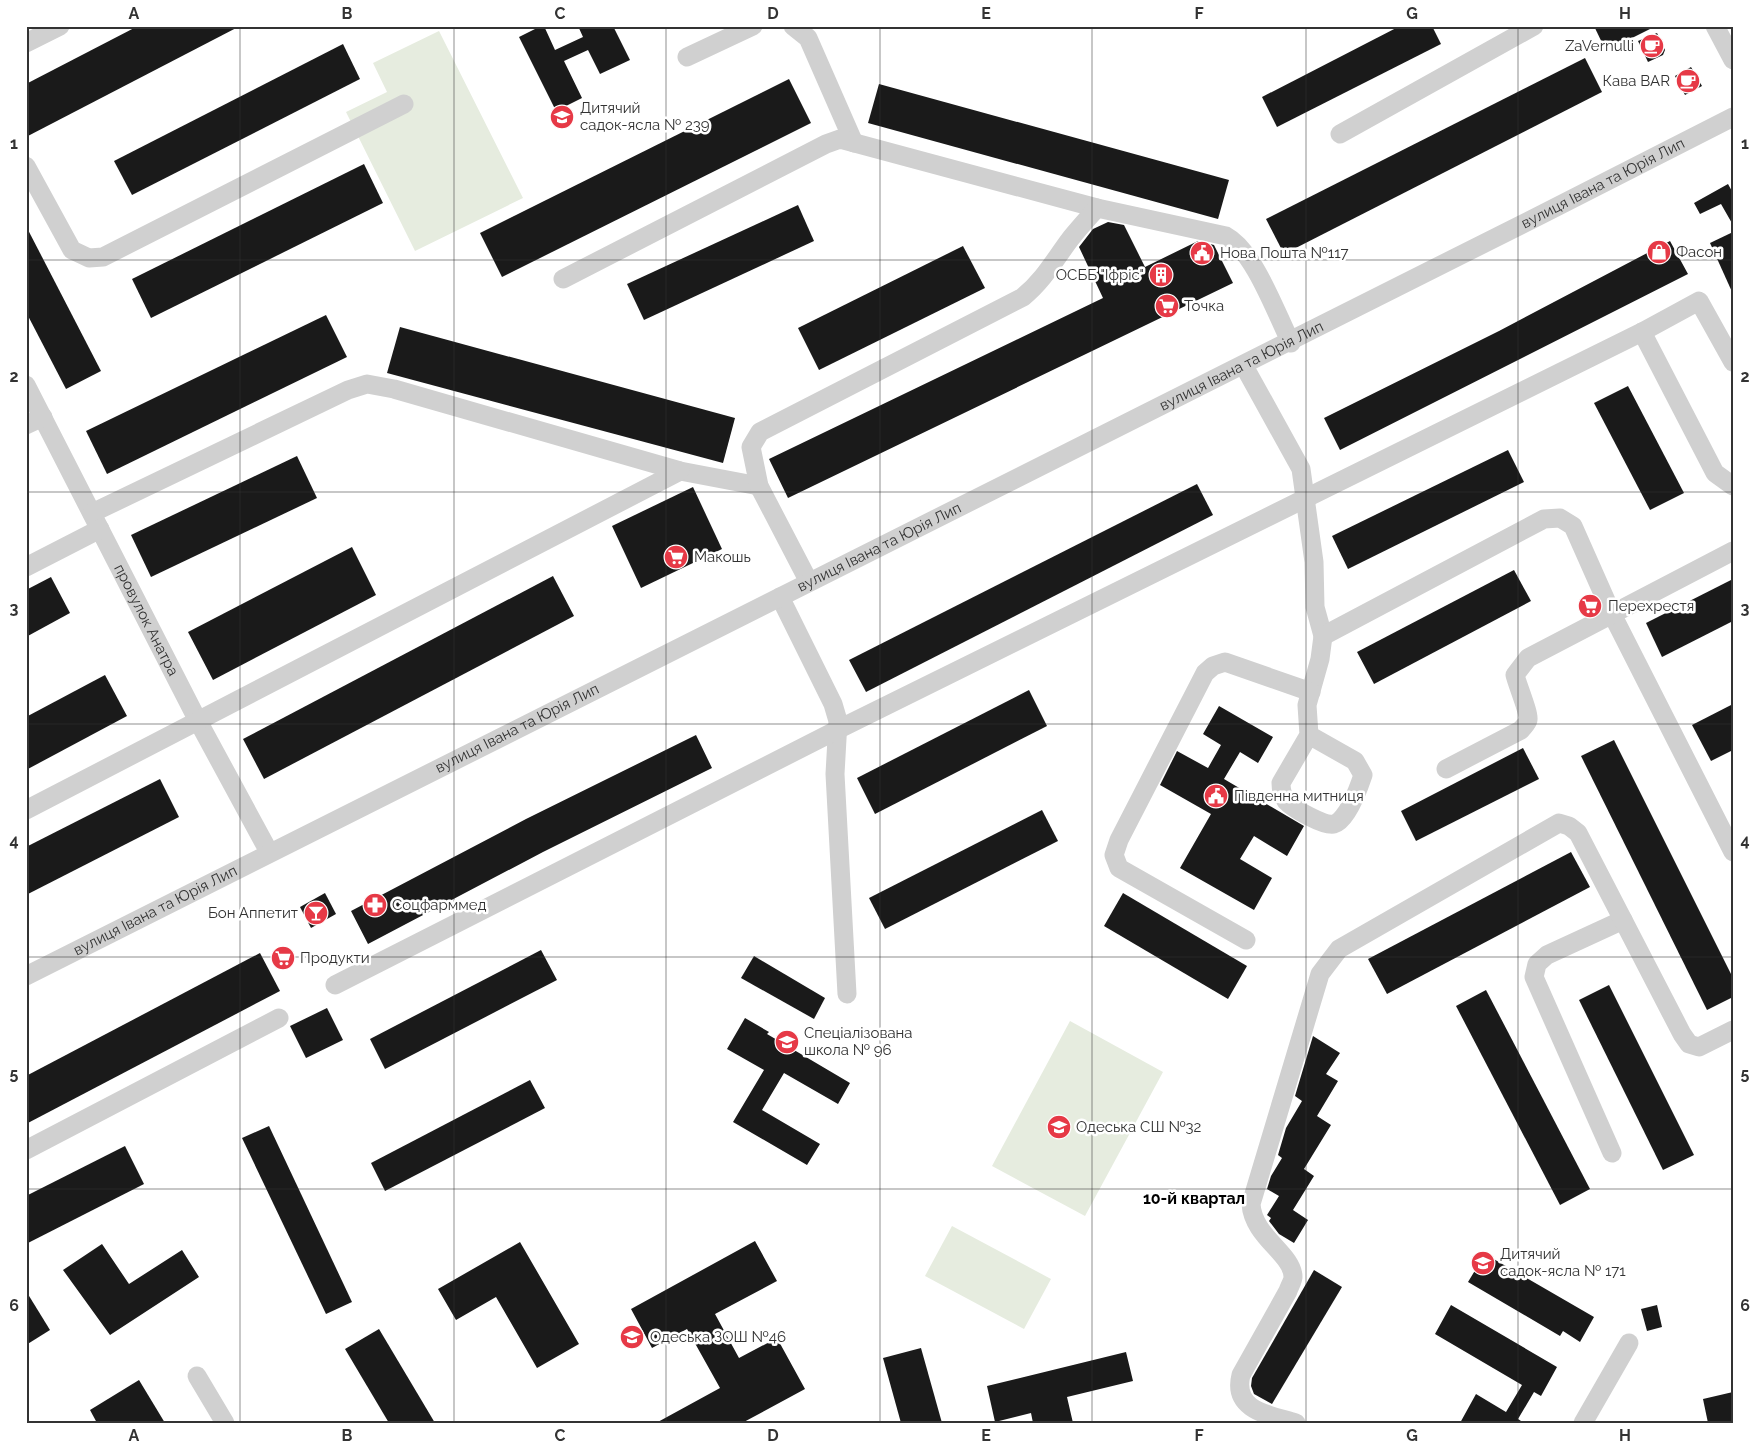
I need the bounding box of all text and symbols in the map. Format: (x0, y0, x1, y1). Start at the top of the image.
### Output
text: A (129, 4, 140, 23)
text: B (342, 4, 353, 23)
text: C (555, 4, 566, 23)
text: D (767, 4, 779, 23)
text: E (981, 4, 991, 23)
text: F (1194, 4, 1204, 23)
text: G (1406, 4, 1418, 23)
text: H (1619, 4, 1631, 23)
cafe icon: ZaVernulli (1639, 33, 1665, 59)
place label: ZaVernulli (1565, 37, 1634, 55)
cafe icon: Кава BAR (1675, 68, 1701, 94)
place label: Кава BAR (1603, 72, 1670, 90)
place label: Дитячий садок-ясла № 239 (580, 99, 710, 134)
school or university icon: Дитячий садок-ясла № 239 (549, 104, 575, 130)
text: 1 (10, 134, 18, 153)
street label: вулиця Івана та Юрія Лип (1518, 134, 1688, 232)
text: 1 (1741, 134, 1749, 153)
shop icon: Фасон (1646, 239, 1672, 265)
public building icon: Нова Пошта №117 (1189, 240, 1215, 266)
place label: Фасон (1676, 243, 1722, 261)
place label: Нова Пошта №117 (1220, 244, 1349, 262)
building icon: ОСББ "Іфріс" (1148, 262, 1174, 288)
place label: ОСББ "Іфріс" (1056, 266, 1144, 284)
supermarket icon: Точка (1154, 293, 1180, 319)
place label: Точка (1184, 297, 1224, 315)
street label: вулиця Івана та Юрія Лип (1157, 317, 1326, 414)
text: 2 (9, 367, 19, 386)
text: 2 (1740, 367, 1750, 386)
street label: вулиця Івана та Юрія Лип (794, 499, 964, 596)
supermarket icon: Макошь (663, 544, 689, 570)
place label: Макошь (694, 548, 751, 566)
street label: провулок Анатра (110, 561, 182, 679)
supermarket icon: Перехрестя (1577, 593, 1603, 619)
place label: Перехрестя (1608, 597, 1694, 615)
text: 3 (10, 599, 19, 618)
text: 3 (1741, 599, 1750, 618)
street label: вулиця Івана та Юрія Лип (432, 680, 602, 777)
public building icon: Південна митниця (1203, 783, 1229, 809)
place label: Південна митниця (1234, 787, 1364, 805)
text: 4 (9, 831, 19, 850)
text: 4 (1740, 831, 1750, 850)
street label: вулиця Івана та Юрія Лип (71, 862, 240, 959)
pharmacy icon: Соцфарммед (362, 892, 388, 918)
place label: Соцфарммед (392, 896, 487, 914)
bar icon: Бон Аппетит (303, 900, 329, 926)
place label: Бон Аппетит (208, 904, 298, 922)
supermarket icon: Продукти (270, 945, 296, 971)
place label: Продукти (300, 949, 370, 967)
place label: Спеціалізована школа № 96 (804, 1024, 913, 1059)
school or university icon: Спеціалізована школа № 96 (774, 1029, 800, 1055)
text: 5 (10, 1064, 19, 1083)
text: 5 (1741, 1064, 1750, 1083)
school or university icon: Одеська СШ №32 (1046, 1114, 1072, 1140)
place label: Одеська СШ №32 (1076, 1118, 1202, 1136)
district label: 10-й квартал (1143, 1189, 1245, 1208)
place label: Дитячий садок-ясла № 171 (1500, 1245, 1626, 1280)
school or university icon: Дитячий садок-ясла № 171 (1470, 1250, 1496, 1276)
text: 6 (9, 1296, 19, 1315)
text: 6 (1740, 1296, 1750, 1315)
school or university icon: Одеська ЗОШ №46 (619, 1324, 645, 1350)
place label: Одеська ЗОШ №46 (650, 1328, 786, 1346)
text: A (129, 1426, 140, 1445)
text: B (342, 1426, 353, 1445)
text: C (555, 1426, 566, 1445)
text: D (767, 1426, 779, 1445)
text: E (981, 1426, 991, 1445)
text: F (1194, 1426, 1204, 1445)
text: G (1406, 1426, 1418, 1445)
text: H (1619, 1426, 1631, 1445)

